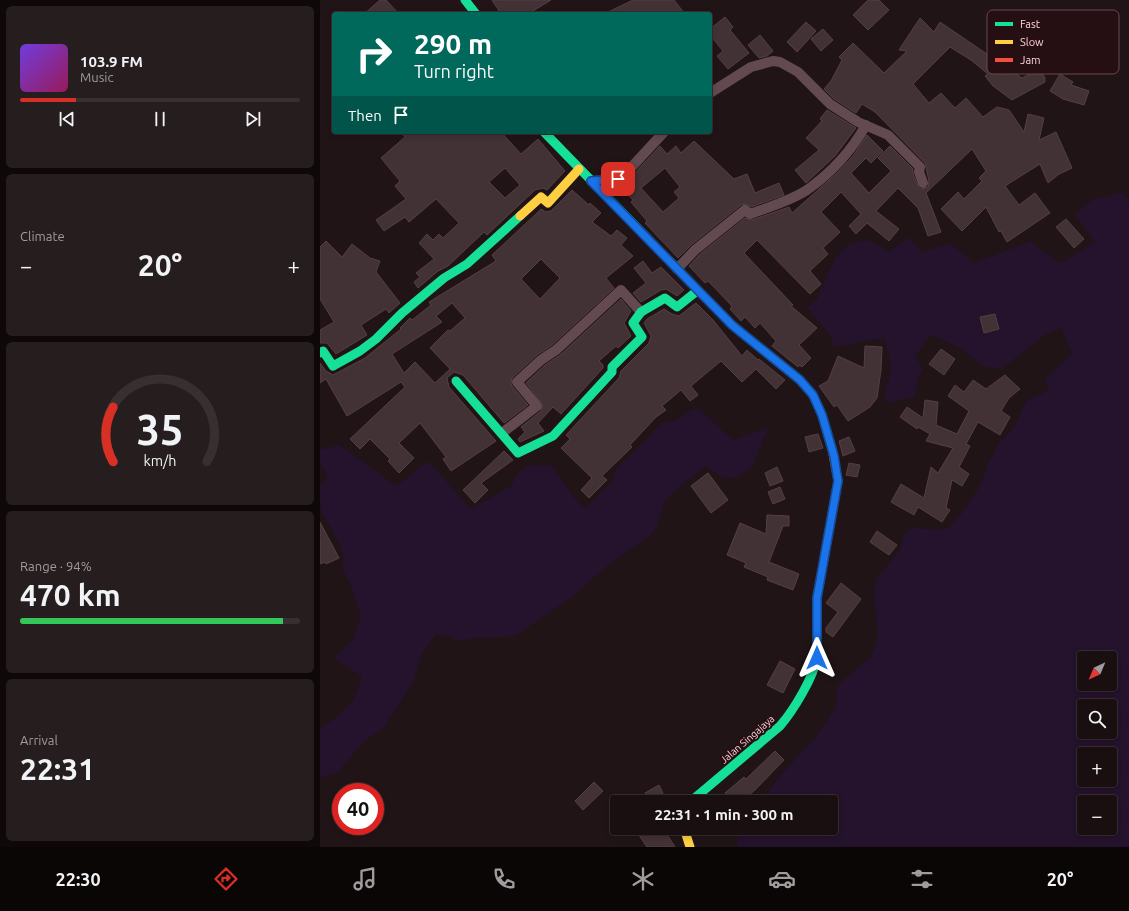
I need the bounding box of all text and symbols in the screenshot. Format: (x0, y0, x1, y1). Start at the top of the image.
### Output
legend (987, 10, 1119, 74)
text: Fast (1020, 18, 1041, 30)
icon: right (348, 28, 400, 80)
text: 290 m (414, 28, 492, 59)
text: Slow (1020, 36, 1044, 48)
text: 103.9 FM (80, 53, 143, 70)
text: Jam (1020, 54, 1041, 66)
text: Turn right (414, 61, 494, 81)
text: Music (80, 70, 114, 84)
icon: arrive (390, 104, 412, 126)
text: Then (348, 107, 382, 124)
icon: previous (56, 108, 78, 130)
icon: pause (149, 108, 171, 130)
icon: next (242, 108, 264, 130)
pin (601, 162, 635, 196)
icon: arrive (607, 168, 629, 190)
text: Climate (20, 229, 65, 243)
text: 20° (138, 248, 182, 282)
text: − (20, 253, 32, 278)
text: + (288, 253, 300, 278)
text: 35 (137, 405, 183, 452)
text: km/h (144, 452, 176, 468)
text: Range · 94% (20, 559, 92, 573)
text: 470 km (20, 578, 121, 612)
position arrow (796, 637, 838, 679)
north arrow (1077, 651, 1117, 691)
map controls (1077, 651, 1117, 835)
button: search (1077, 699, 1117, 739)
street label: Jalan Singajaya (718, 713, 776, 766)
text: Arrival (20, 733, 58, 747)
button: + (1077, 747, 1117, 787)
text: 22:31 (20, 752, 95, 786)
speed limit sign: 40 (332, 783, 384, 835)
button: − (1077, 795, 1117, 835)
text: 22:31 · 1 min · 300 m (655, 806, 793, 823)
icon: directions (212, 865, 240, 893)
icon: music (351, 865, 379, 893)
icon: phone (490, 865, 518, 893)
icon: climate (629, 865, 657, 893)
icon: car (768, 865, 796, 893)
icon: filters (908, 865, 936, 893)
text: 22:30 (56, 869, 101, 889)
text: 20° (1047, 869, 1073, 889)

